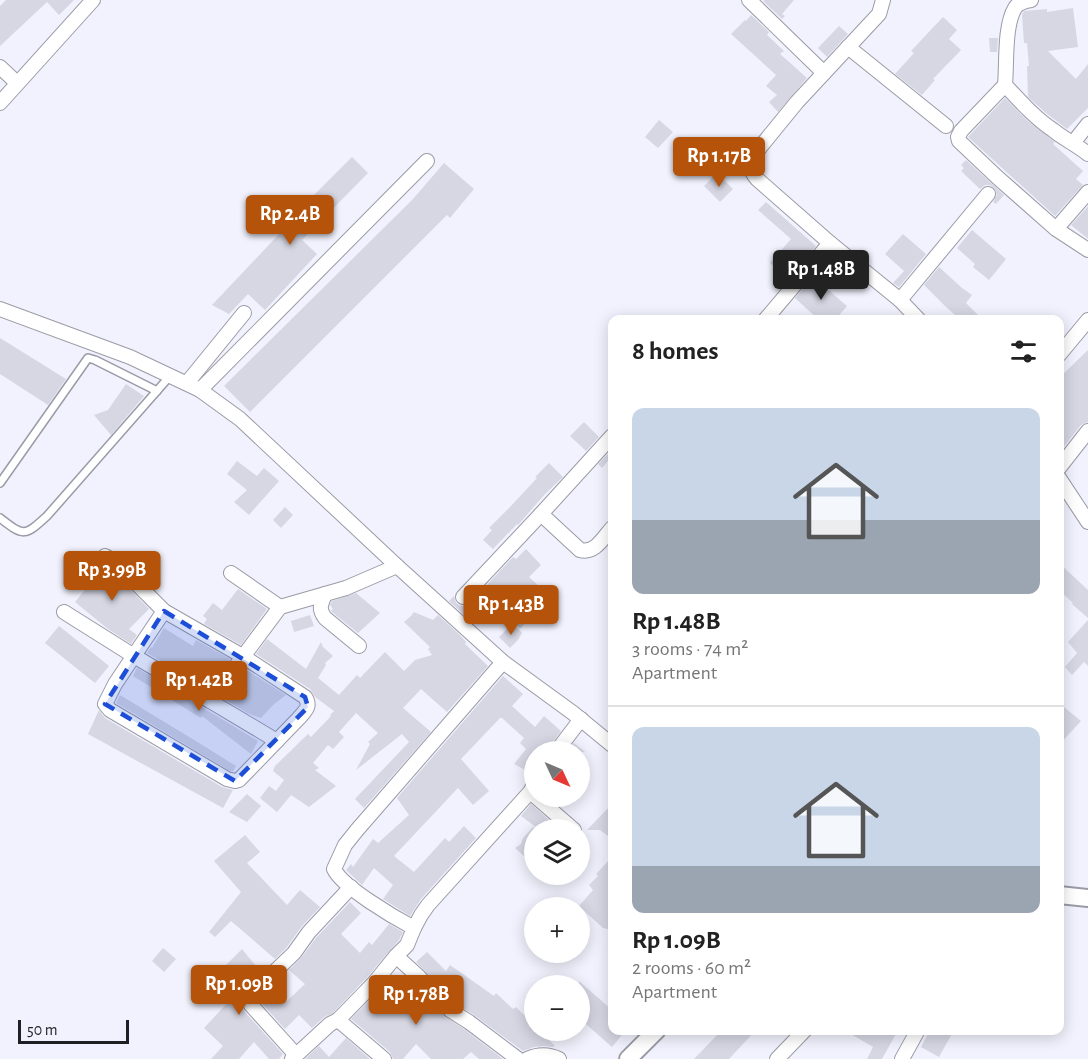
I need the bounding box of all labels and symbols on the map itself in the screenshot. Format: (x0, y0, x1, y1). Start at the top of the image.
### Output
pin: Rp 1.17B (657, 137, 781, 188)
pin: Rp 2.4B (235, 195, 345, 246)
pin: Rp 1.48B (759, 250, 883, 301)
pin: Rp 3.99B (50, 551, 174, 602)
pin: Rp 1.43B (449, 585, 573, 636)
pin: Rp 1.42B (137, 661, 261, 712)
north arrow (524, 741, 590, 807)
pin: Rp 1.09B (177, 965, 301, 1016)
pin: Rp 1.78B (354, 975, 478, 1026)
scale bar (18, 1017, 129, 1044)

